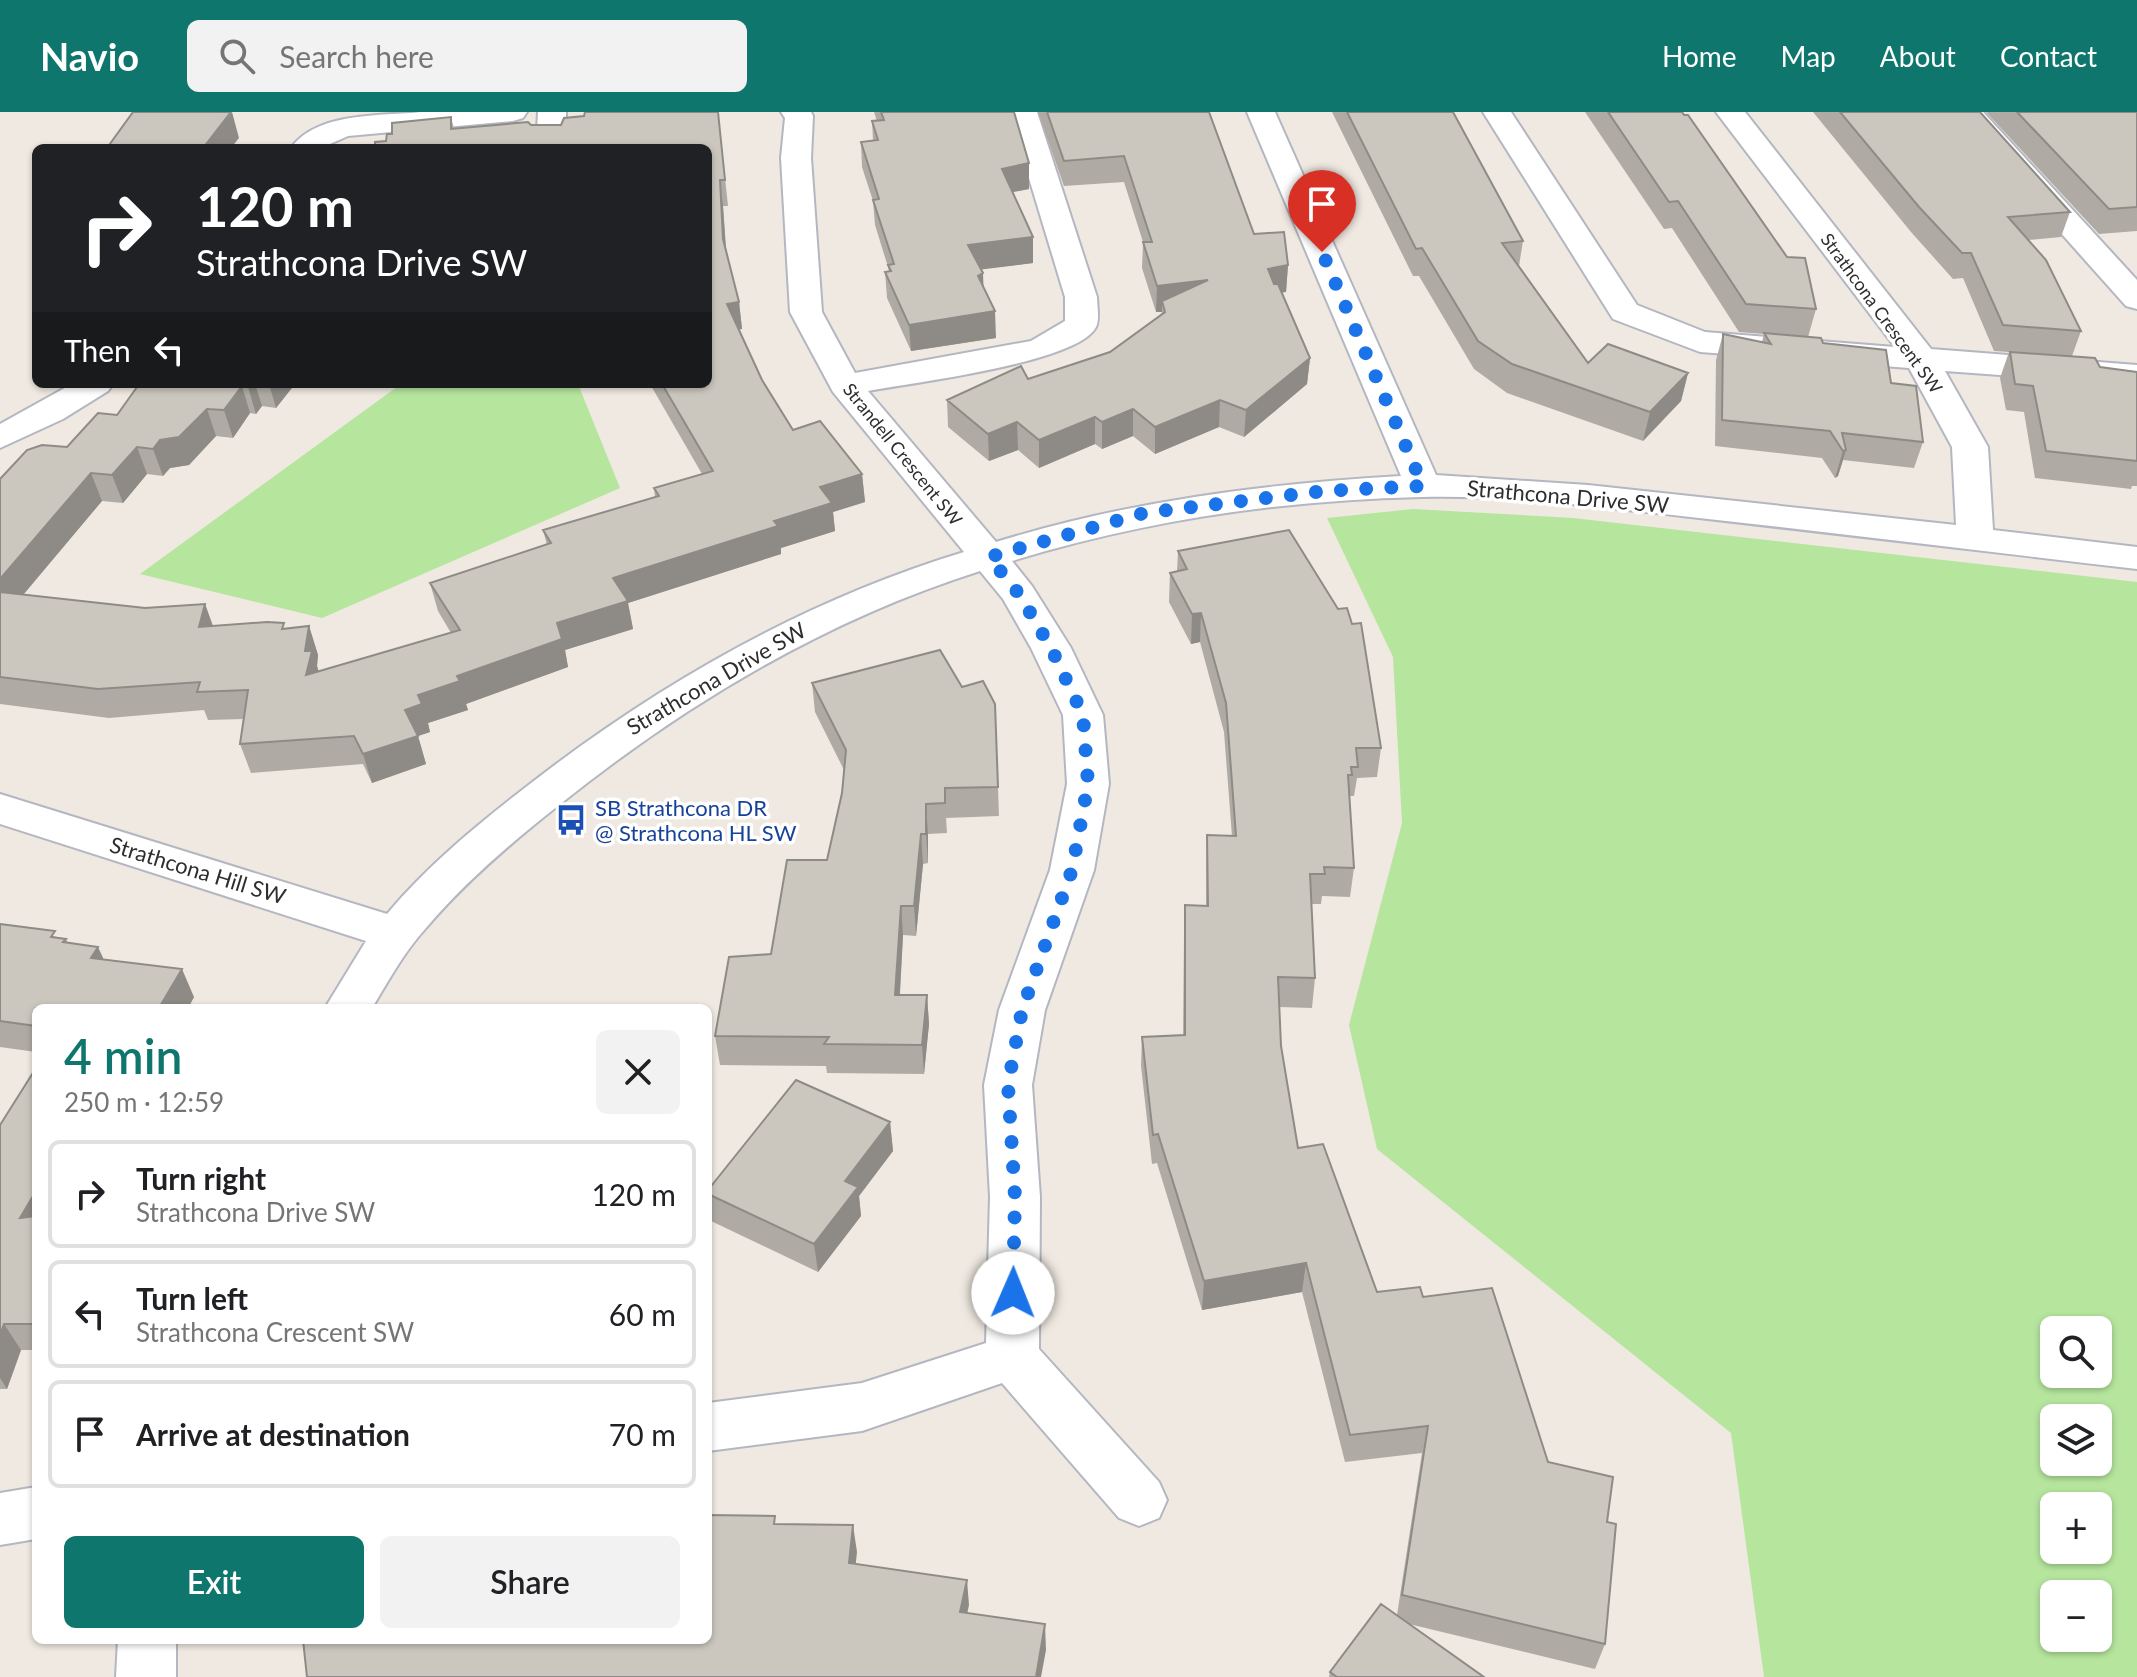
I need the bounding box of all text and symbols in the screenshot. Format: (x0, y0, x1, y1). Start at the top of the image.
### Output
search box (187, 20, 747, 92)
text: Navio (40, 33, 139, 79)
icon: search (215, 34, 259, 78)
text: Search here (279, 38, 434, 74)
text: Home (1662, 39, 1737, 73)
text: Map (1781, 39, 1836, 73)
text: About (1880, 39, 1956, 73)
text: Contact (2000, 39, 2097, 73)
pin (1288, 170, 1356, 252)
text: 120 m (196, 172, 354, 239)
icon: right (64, 176, 168, 280)
icon: arrive (1300, 182, 1344, 226)
street label: Strathcona Crescent SW (1817, 229, 1948, 398)
text: Strathcona Drive SW (196, 240, 527, 284)
icon: left (147, 328, 191, 372)
text: Then (64, 332, 131, 368)
street label: Strandell Crescent SW (839, 378, 967, 530)
street label: Strathcona Drive SW (1466, 474, 1670, 518)
street label: Strathcona Drive SW (622, 616, 811, 740)
place label: SB Strathcona DR @ Strathcona HL SW (595, 794, 797, 846)
bus stop icon: SB Strathcona DR @ Strathcona HL SW (554, 803, 588, 837)
street label: Strathcona Hill SW (107, 830, 289, 910)
text: 4 min (64, 1027, 182, 1084)
button: close (596, 1030, 680, 1114)
text: 250 m · 12:59 (64, 1086, 224, 1118)
text: Turn right (136, 1160, 266, 1196)
icon: right (68, 1172, 112, 1216)
text: 120 m (591, 1176, 676, 1212)
text: Strathcona Drive SW (136, 1196, 375, 1228)
position arrow (971, 1251, 1055, 1335)
text: Turn left (136, 1280, 248, 1316)
icon: left (68, 1292, 112, 1336)
text: 60 m (609, 1296, 676, 1332)
text: Strathcona Crescent SW (136, 1316, 414, 1348)
map controls (2040, 1316, 2112, 1652)
button: search (2040, 1316, 2112, 1388)
button: layers (2040, 1404, 2112, 1476)
icon: arrive (68, 1412, 112, 1456)
text: Arrive at destination (136, 1416, 410, 1452)
text: 70 m (609, 1416, 676, 1452)
button: + (2040, 1492, 2112, 1564)
button: Exit (64, 1536, 364, 1628)
button: Share (380, 1536, 680, 1628)
button: − (2040, 1580, 2112, 1652)

